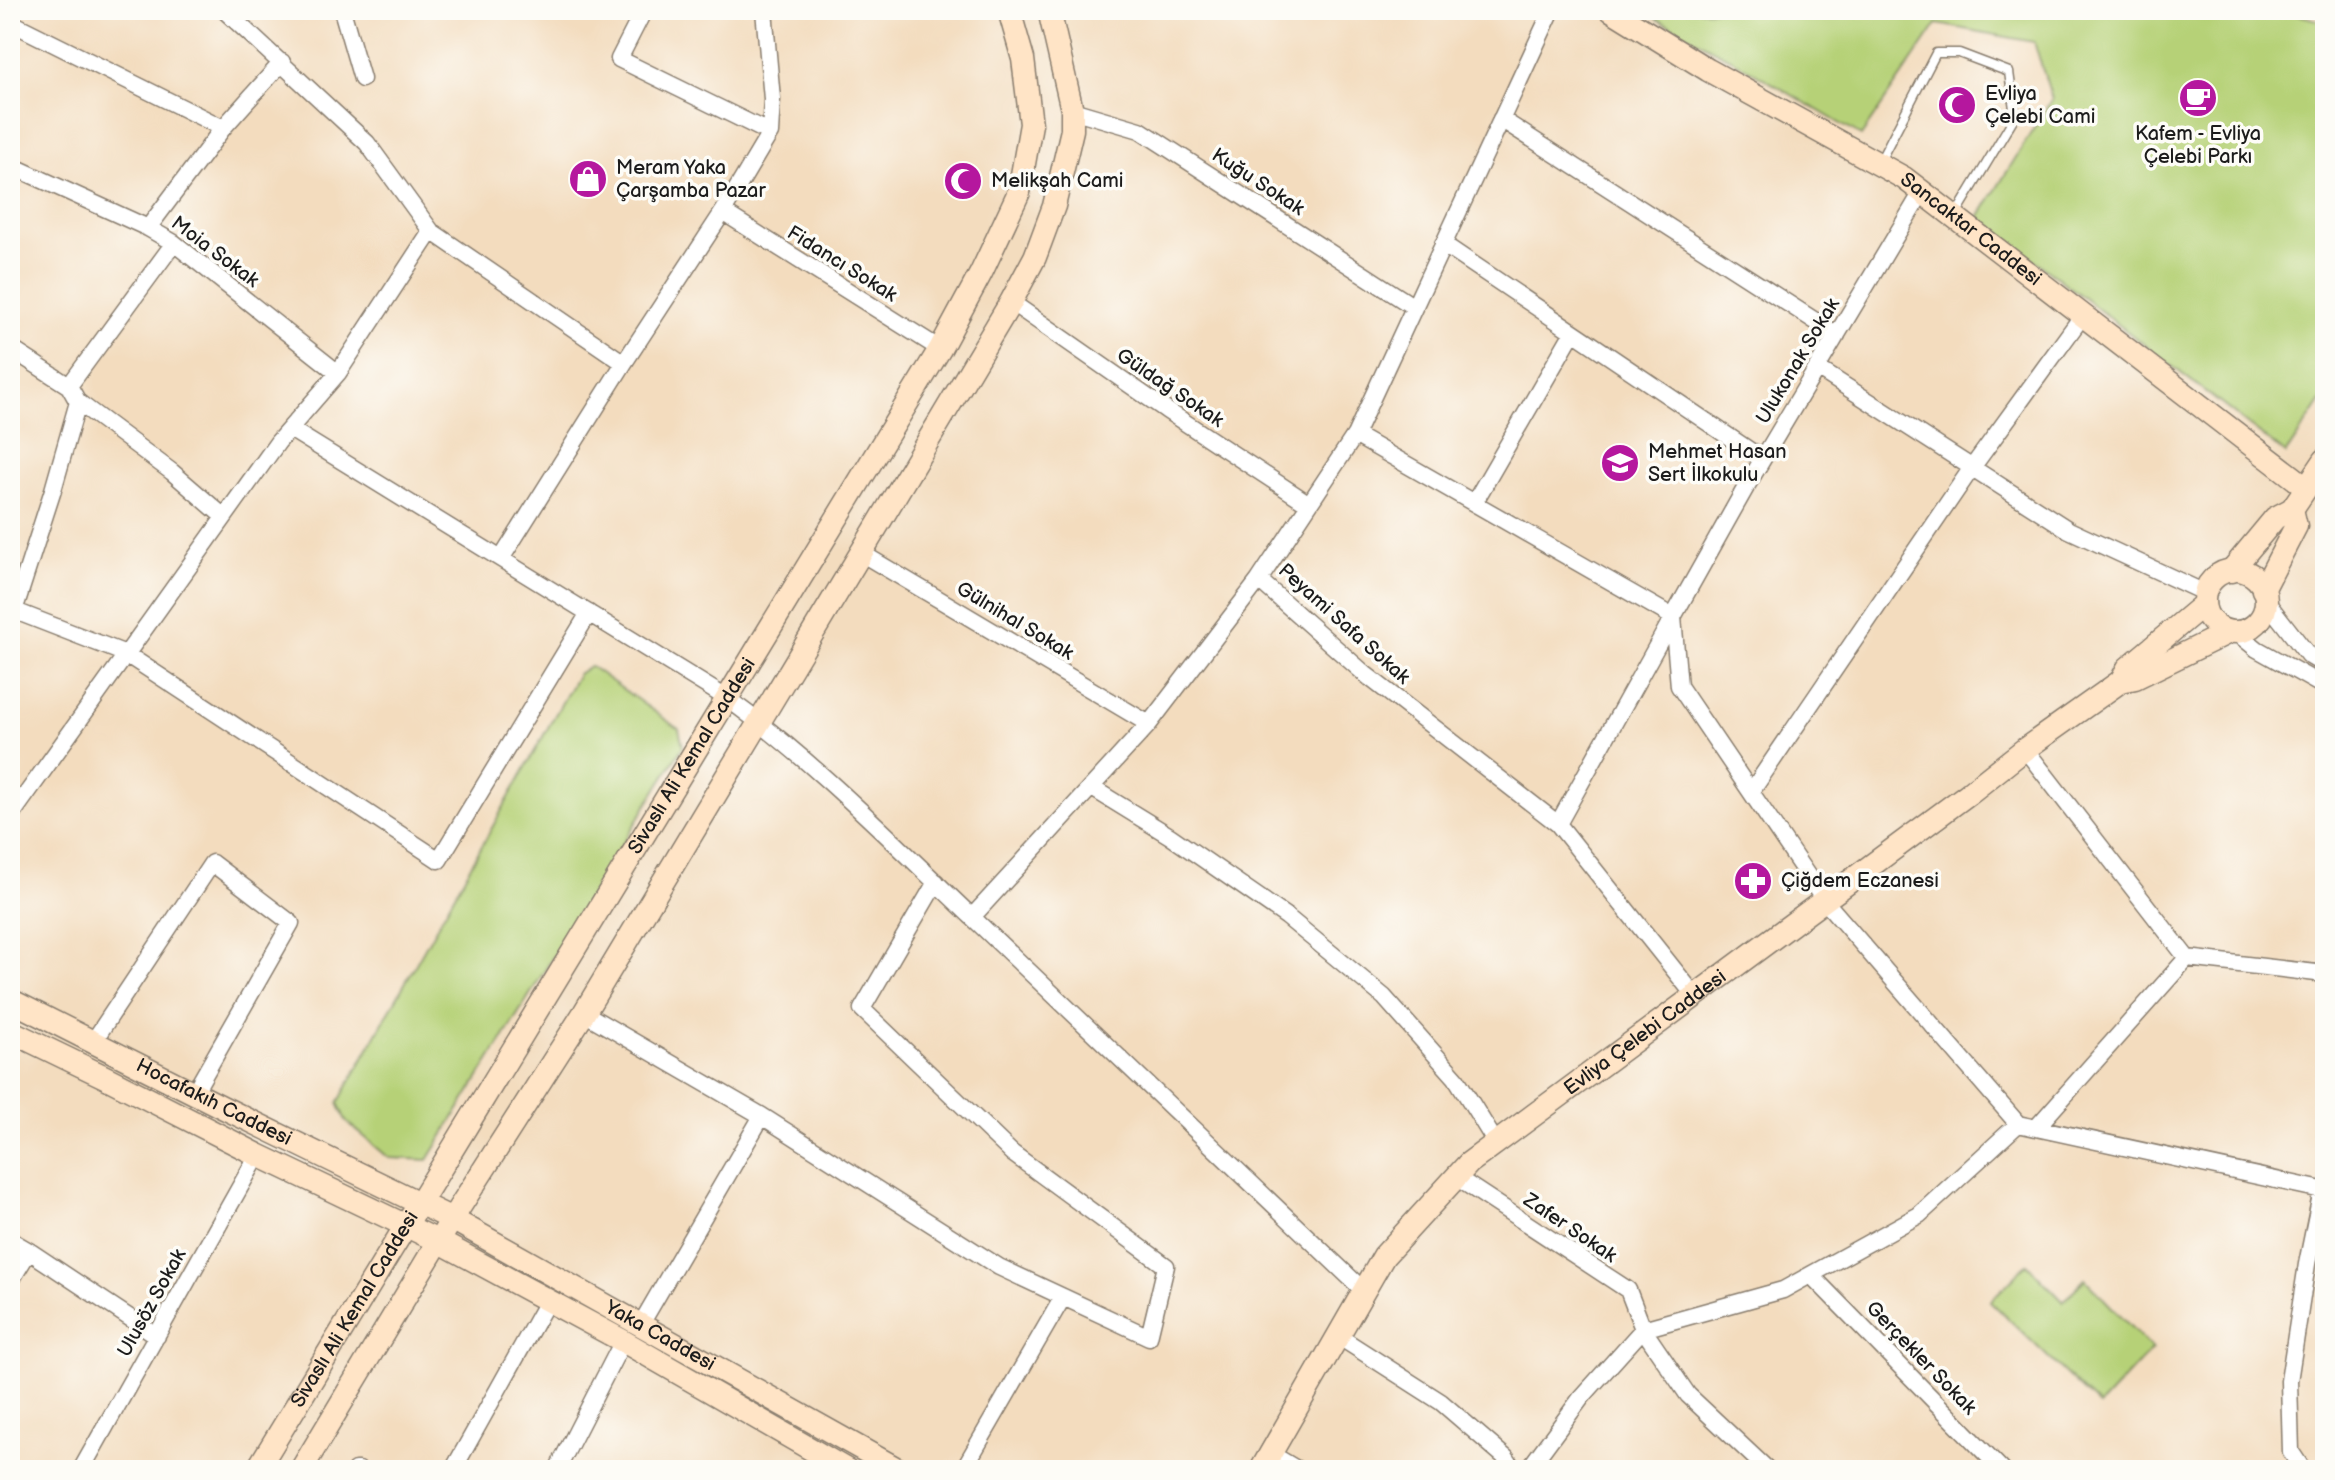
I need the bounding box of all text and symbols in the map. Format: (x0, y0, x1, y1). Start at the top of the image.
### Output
cafe icon: Kafem - Evliya Çelebi Parkı (2177, 77, 2219, 119)
place label: Evliya Çelebi Cami (1985, 82, 2095, 129)
mosque icon: Evliya Çelebi Cami (1936, 84, 1978, 126)
place label: Kafem - Evliya Çelebi Parkı (2135, 122, 2261, 169)
street label: Kuğu Sokak (1207, 143, 1309, 221)
place label: Meram Yaka Çarşamba Pazar (616, 156, 766, 203)
shop icon: Meram Yaka Çarşamba Pazar (567, 158, 609, 200)
mosque icon: Melikşah Cami (942, 160, 984, 202)
street label: Sancaktar Caddesi (1895, 167, 2046, 291)
place label: Melikşah Cami (991, 169, 1124, 193)
street label: Moia Sokak (166, 211, 264, 293)
street label: Fidancı Sokak (783, 221, 902, 307)
street label: Ulukonak Sokak (1751, 294, 1845, 428)
street label: Güldağ Sokak (1112, 343, 1228, 433)
place label: Mehmet Hasan Sert İlkokulu (1648, 440, 1787, 487)
school or university icon: Mehmet Hasan Sert İlkokulu (1599, 442, 1641, 484)
street label: Peyami Safa Sokak (1273, 559, 1415, 689)
street label: Gülnihal Sokak (952, 577, 1078, 666)
street label: Sivaslı Ali Kemal Caddesi (623, 654, 761, 859)
pharmacy icon: Çiğdem Eczanesi (1732, 860, 1774, 902)
place label: Çiğdem Eczanesi (1781, 869, 1939, 893)
street label: Evliya Çelebi Caddesi (1559, 965, 1731, 1101)
street label: Hocafakıh Caddesi (132, 1054, 295, 1151)
street label: Zafer Sokak (1518, 1188, 1621, 1268)
street label: Sivaslı Ali Kemal Caddesi (286, 1207, 424, 1412)
street label: Ulusöz Sokak (112, 1245, 192, 1361)
street label: Yaka Caddesi (600, 1295, 719, 1376)
street label: Gerçekler Sokak (1861, 1296, 1981, 1420)

